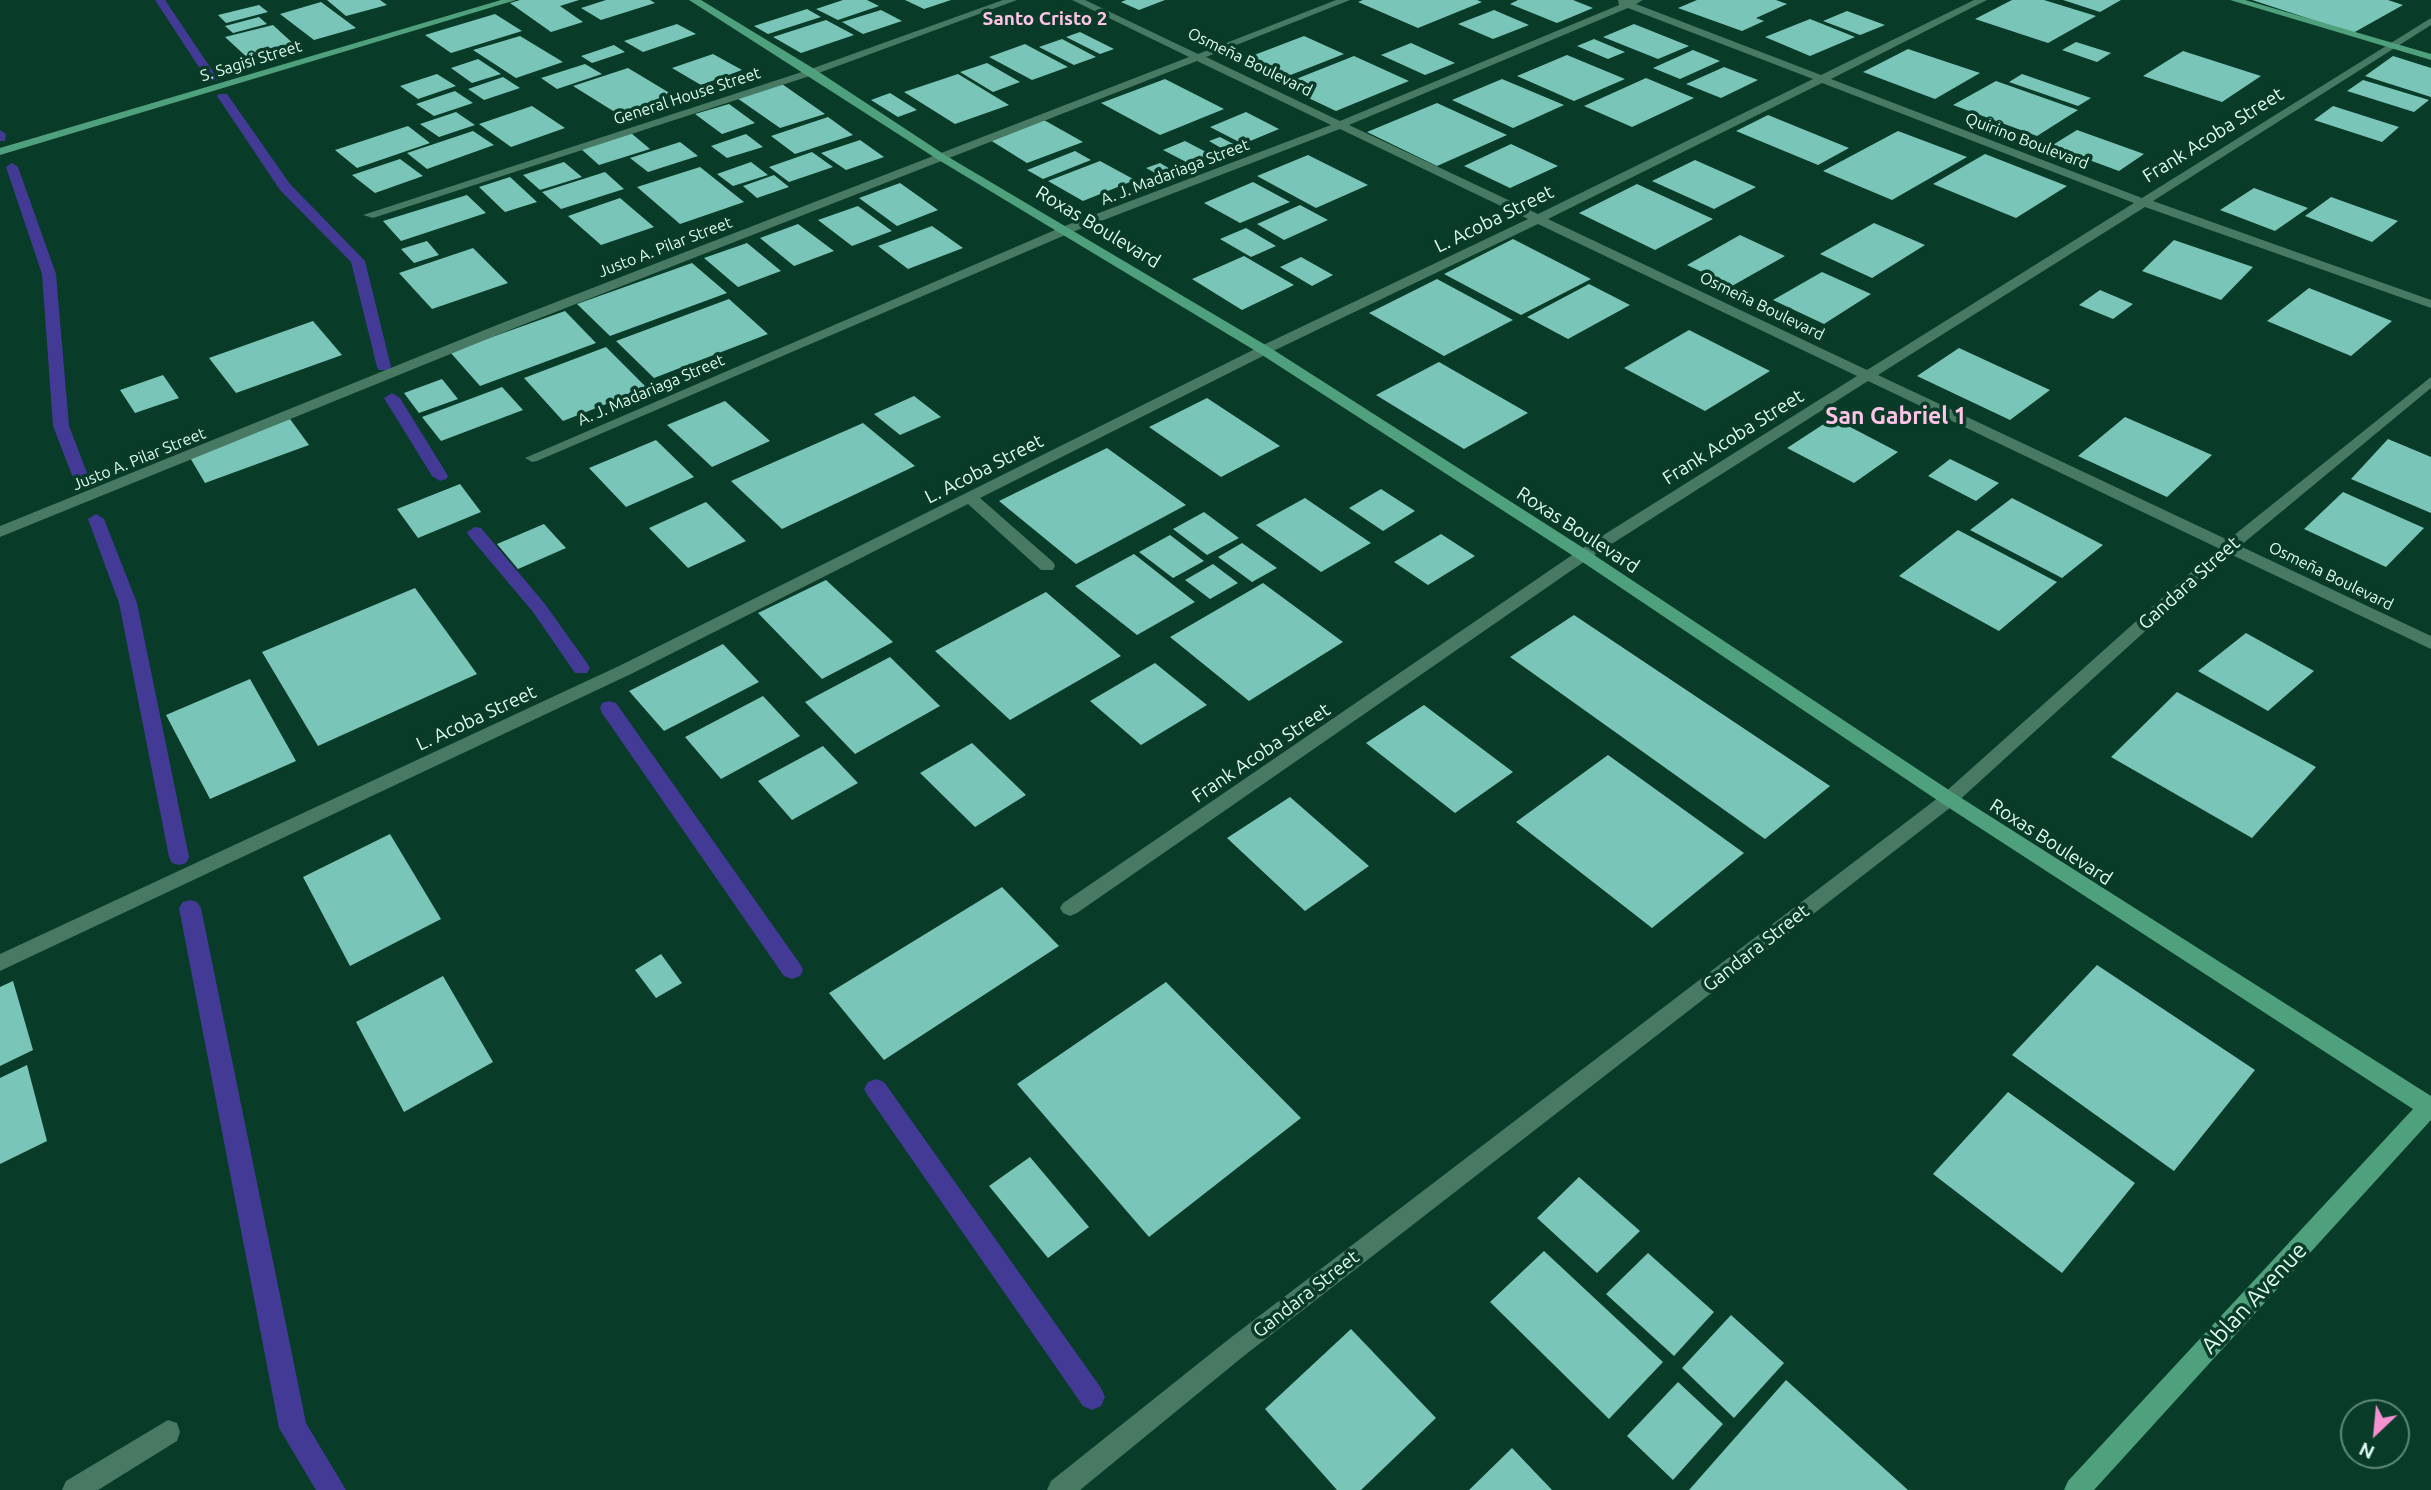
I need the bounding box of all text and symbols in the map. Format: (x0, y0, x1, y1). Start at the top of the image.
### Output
district label: Santo Cristo 2 (983, 8, 1107, 30)
street label: Osmeña Boulevard (1185, 24, 1315, 100)
street label: S. Sagisi Street (198, 36, 304, 86)
street label: General House Street (611, 63, 763, 129)
street label: Frank Acoba Street (2138, 82, 2288, 188)
street label: Quirino Boulevard (1963, 109, 2091, 173)
street label: A. J. Madariaga Street (1098, 135, 1252, 209)
street label: L. Acoba Street (1431, 180, 1557, 258)
street label: Roxas Boulevard (1032, 181, 1164, 273)
street label: Justo A. Pilar Street (595, 213, 735, 281)
street label: Osmeña Boulevard (1697, 268, 1827, 344)
street label: A. J. Madariaga Street (575, 350, 727, 430)
street label: Frank Acoba Street (1658, 384, 1808, 490)
district label: San Gabriel 1 (1825, 402, 1967, 430)
street label: Justo A. Pilar Street (70, 424, 208, 494)
street label: L. Acoba Street (921, 429, 1047, 509)
street label: Roxas Boulevard (1512, 482, 1644, 578)
street label: Gandara Street (2134, 532, 2244, 634)
street label: Osmeña Boulevard (2266, 538, 2396, 614)
street label: L. Acoba Street (412, 680, 540, 756)
street label: Frank Acoba Street (1188, 698, 1334, 808)
street label: Roxas Boulevard (1985, 794, 2117, 890)
street label: Gandara Street (1698, 899, 1814, 997)
street label: Ablan Avenue (2195, 1237, 2313, 1359)
street label: Gandara Street (1248, 1245, 1364, 1343)
north arrow (2340, 1399, 2410, 1469)
text: N (2355, 1438, 2378, 1464)

